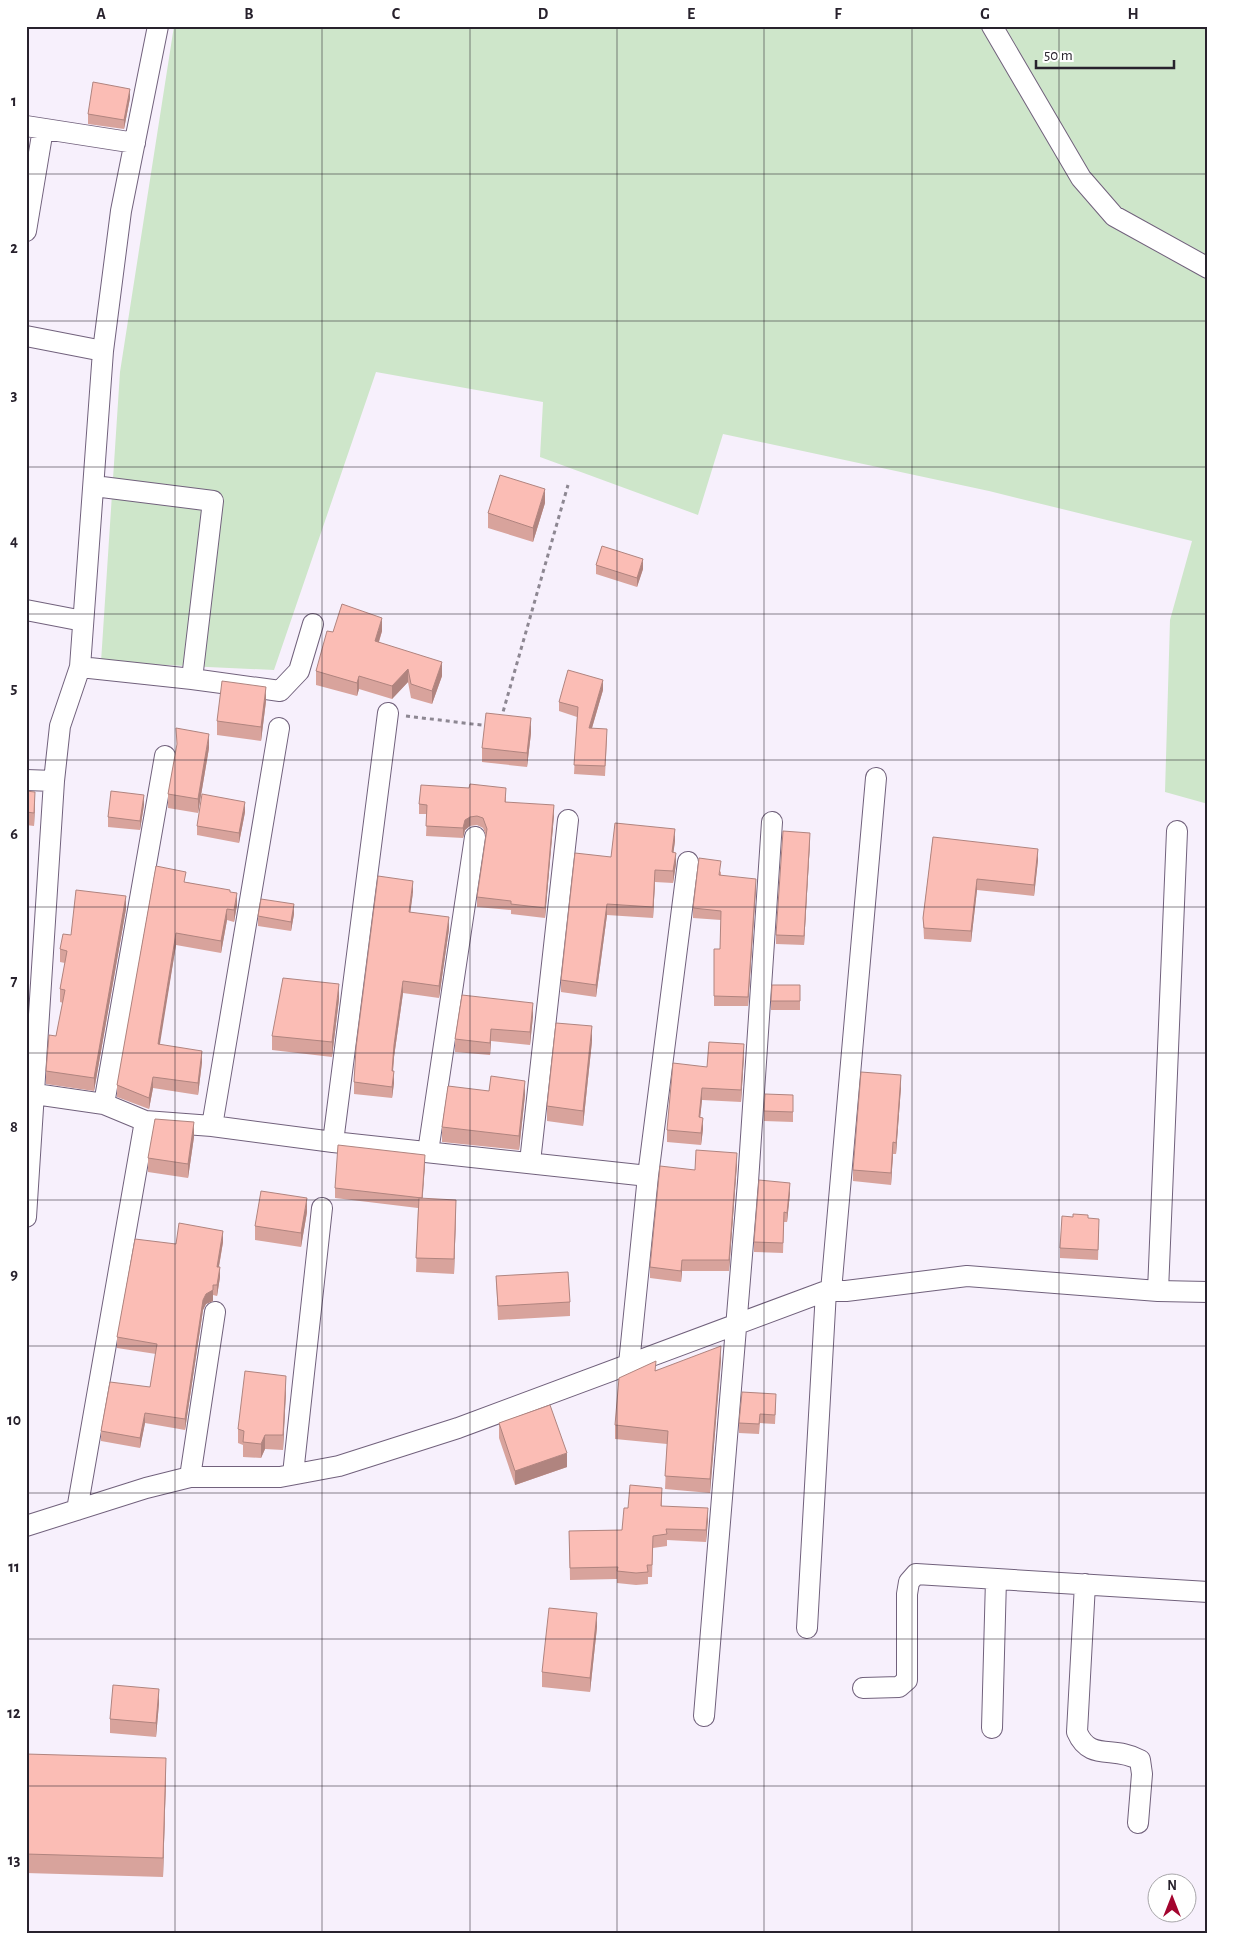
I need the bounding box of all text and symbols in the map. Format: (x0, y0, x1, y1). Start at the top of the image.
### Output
text: A (96, 6, 106, 22)
text: B (244, 6, 254, 22)
text: C (392, 6, 401, 22)
text: D (538, 6, 549, 22)
text: E (687, 6, 695, 22)
text: F (834, 6, 842, 22)
text: G (980, 6, 990, 22)
text: H (1127, 6, 1139, 22)
scale bar (1036, 38, 1174, 70)
text: 50 m (1044, 48, 1073, 63)
text: 1 (11, 93, 17, 109)
text: 2 (10, 240, 18, 256)
text: 3 (11, 387, 18, 403)
text: 4 (10, 533, 18, 549)
text: 5 (11, 680, 18, 696)
text: 6 (10, 826, 18, 842)
text: 7 (11, 973, 18, 989)
text: 8 (10, 1119, 18, 1135)
text: 9 (10, 1266, 18, 1282)
text: 10 (7, 1412, 21, 1428)
text: 11 (8, 1559, 20, 1575)
text: 12 (7, 1705, 21, 1721)
text: 13 (8, 1852, 20, 1868)
north arrow (1146, 1872, 1196, 1922)
text: N (1167, 1879, 1177, 1893)

